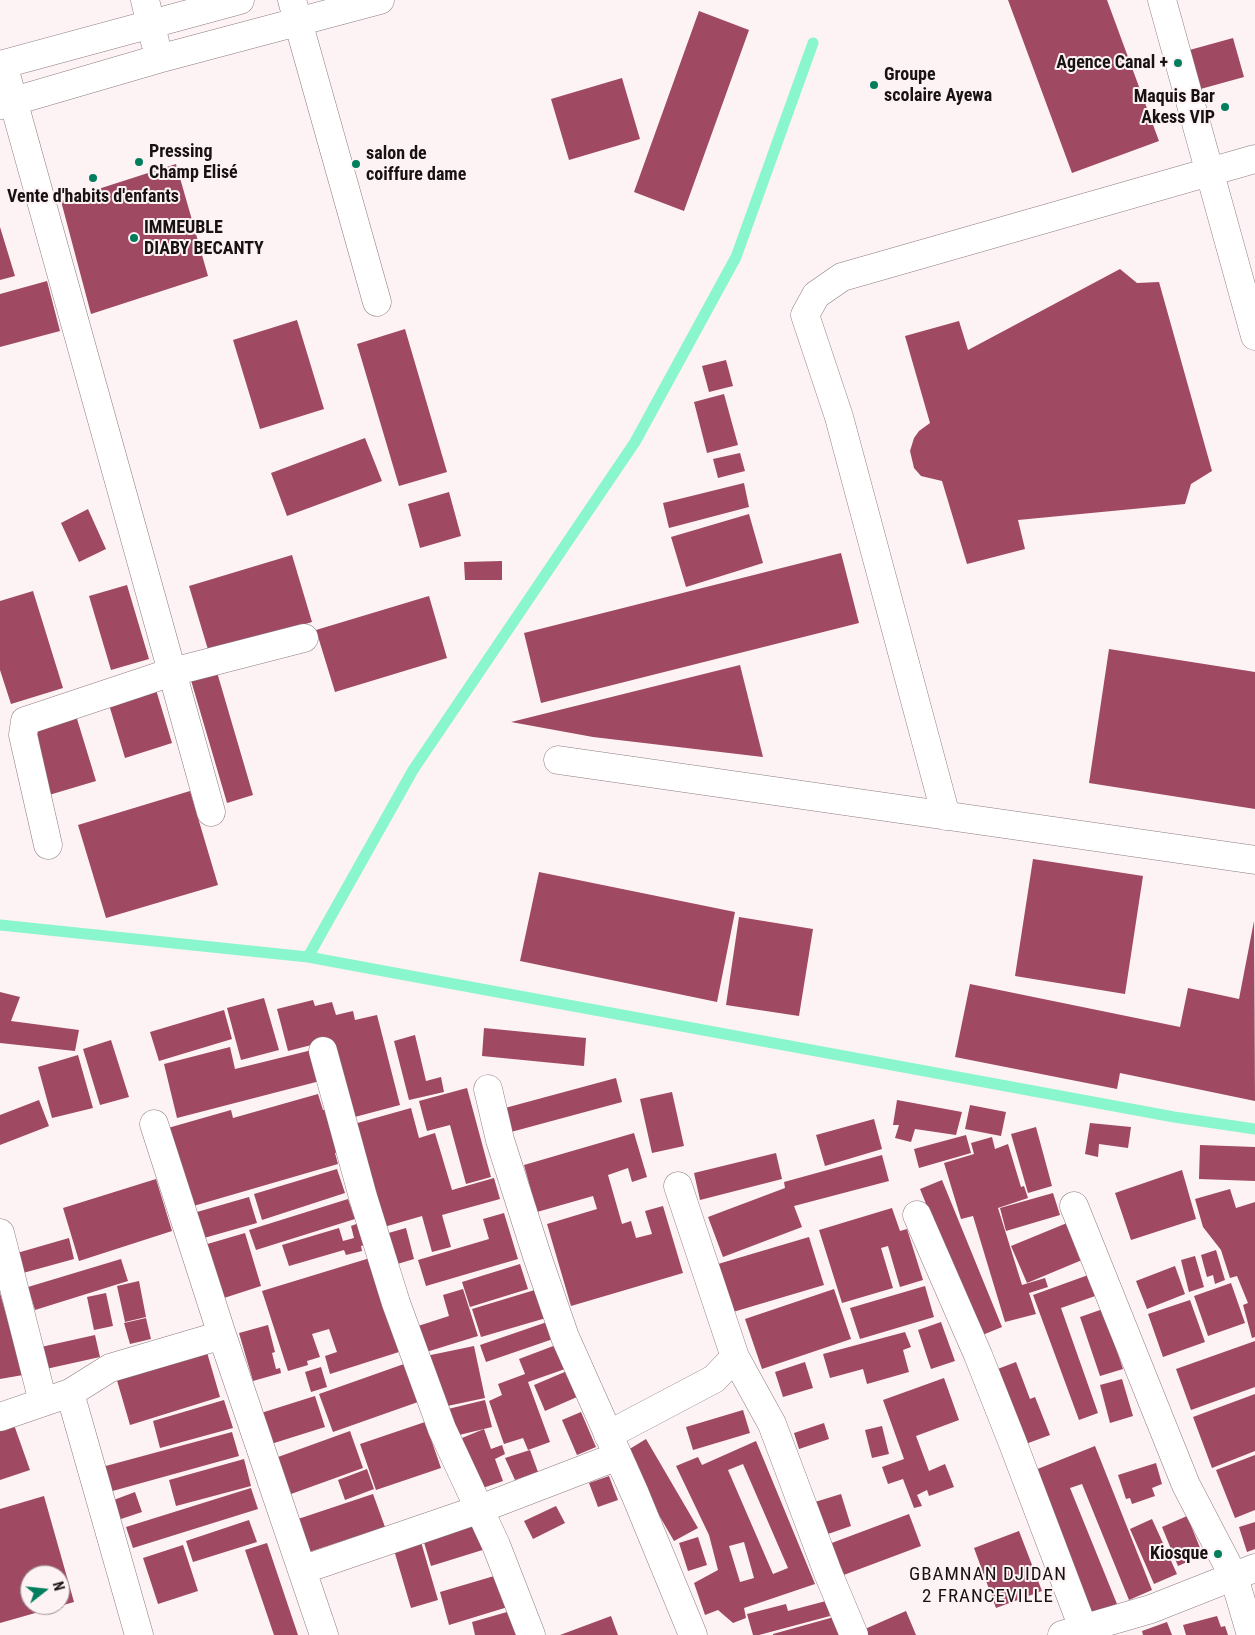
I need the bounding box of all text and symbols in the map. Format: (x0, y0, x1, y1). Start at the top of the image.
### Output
place label: Agence Canal + (1056, 52, 1168, 74)
marker: Agence Canal + (1172, 57, 1184, 69)
place label: Groupe scolaire Ayewa (884, 64, 992, 106)
marker: Groupe scolaire Ayewa (868, 79, 880, 91)
place label: Maquis Bar Akess VIP (1134, 86, 1215, 128)
marker: Maquis Bar Akess VIP (1219, 101, 1231, 113)
place label: Pressing Champ Elisé (149, 141, 238, 183)
place label: salon de coiffure dame (366, 143, 466, 186)
marker: Pressing Champ Elisé (133, 156, 145, 168)
marker: salon de coiffure dame (350, 158, 362, 170)
marker: Vente d'habits d'enfants (87, 172, 99, 184)
place label: Vente d'habits d'enfants (7, 186, 179, 208)
place label: IMMEUBLE DIABY BECANTY (144, 217, 264, 260)
marker: IMMEUBLE DIABY BECANTY (128, 232, 140, 244)
place label: Kiosque (1150, 1543, 1208, 1565)
marker: Kiosque (1212, 1548, 1224, 1560)
district label: GBAMNAN DJIDAN 2 FRANCEVILLE (907, 1564, 1069, 1608)
north arrow (20, 1565, 70, 1615)
text: N (50, 1580, 67, 1592)

